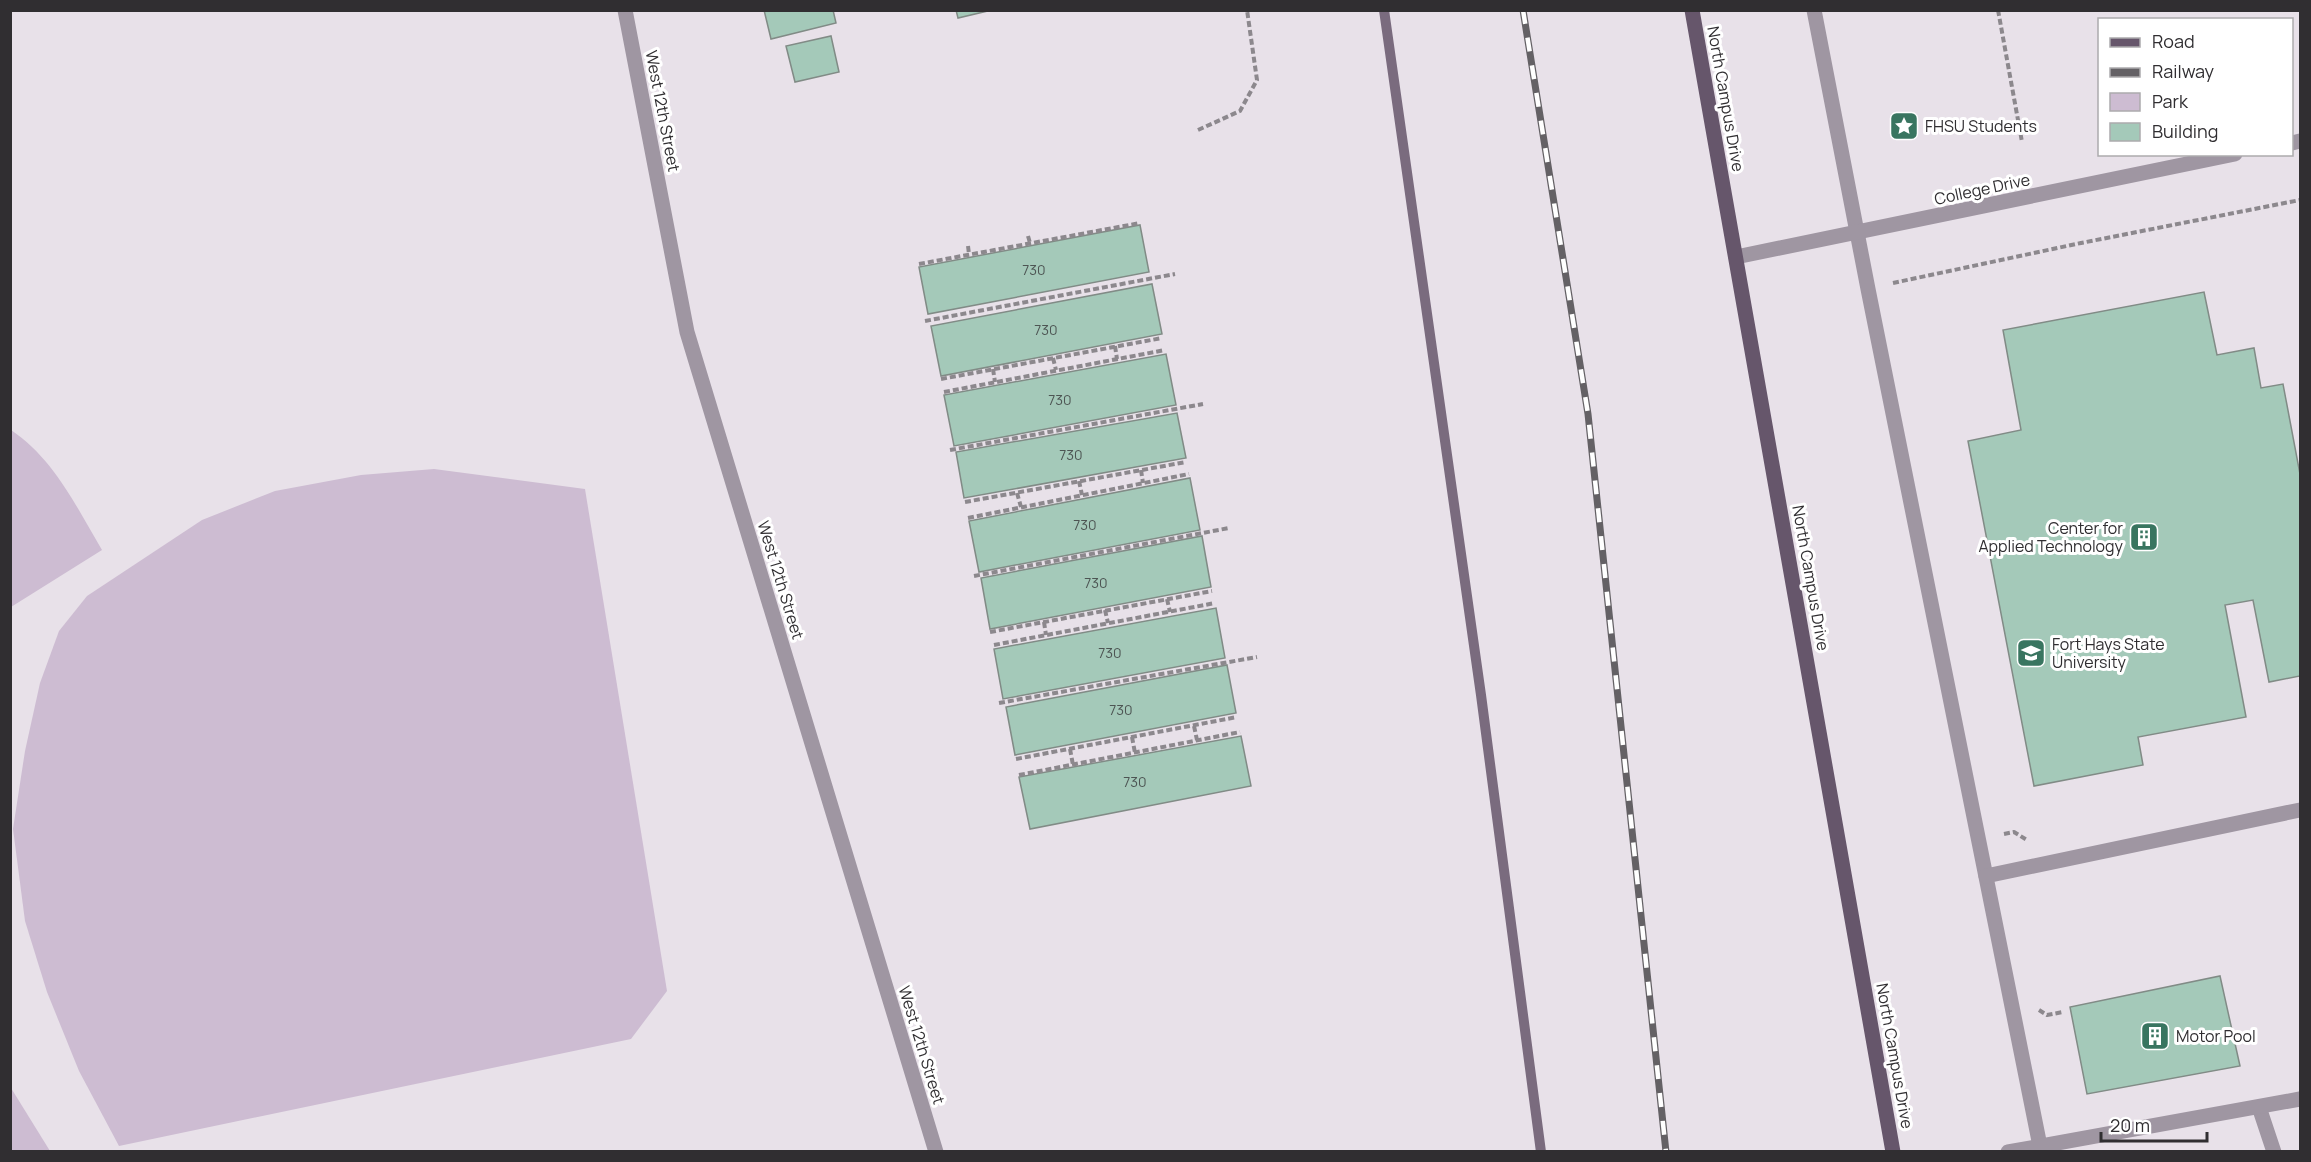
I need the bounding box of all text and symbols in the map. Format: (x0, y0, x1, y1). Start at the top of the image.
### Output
legend (2098, 18, 2293, 156)
street label: North Campus Drive (1702, 25, 1750, 173)
text: Road (2152, 29, 2195, 53)
street label: West 12th Street (640, 49, 686, 173)
text: Railway (2152, 59, 2214, 83)
text: Park (2152, 89, 2189, 113)
place icon: FHSU Students (1888, 110, 1920, 142)
place label: FHSU Students (1925, 115, 2037, 137)
text: Building (2152, 119, 2218, 143)
street label: College Drive (1932, 168, 2032, 210)
house number: 730 (1022, 260, 1046, 279)
house number: 730 (1034, 320, 1058, 339)
house number: 730 (1048, 390, 1072, 409)
house number: 730 (1059, 445, 1083, 464)
street label: North Campus Drive (1787, 504, 1835, 652)
house number: 730 (1073, 515, 1097, 534)
place label: Center for Applied Technology (1978, 517, 2124, 557)
street label: West 12th Street (753, 518, 809, 642)
building icon: Center for Applied Technology (2128, 521, 2160, 553)
house number: 730 (1084, 573, 1108, 592)
place label: Fort Hays State University (2052, 633, 2165, 673)
school or university icon: Fort Hays State University (2015, 637, 2047, 669)
house number: 730 (1098, 643, 1122, 662)
house number: 730 (1109, 700, 1133, 719)
house number: 730 (1123, 772, 1147, 791)
street label: North Campus Drive (1871, 982, 1919, 1130)
street label: West 12th Street (894, 983, 950, 1107)
building icon: Motor Pool (2139, 1020, 2171, 1052)
place label: Motor Pool (2176, 1025, 2256, 1047)
scale bar (2101, 1105, 2208, 1143)
text: 20 m (2110, 1113, 2150, 1137)

